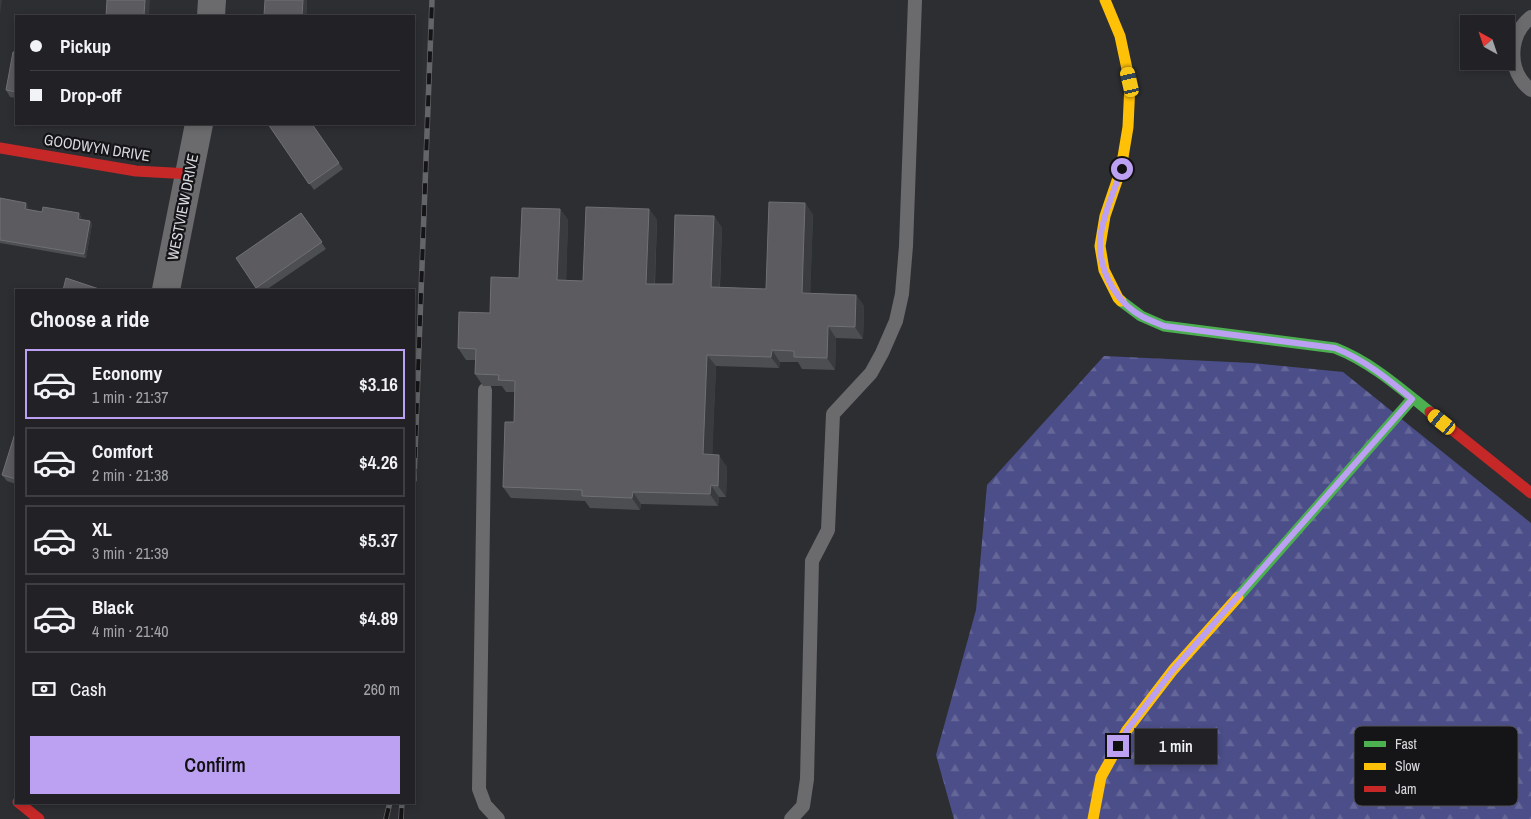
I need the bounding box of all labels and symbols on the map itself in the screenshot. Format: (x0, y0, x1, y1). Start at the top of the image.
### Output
north arrow (1460, 15, 1515, 70)
car (1119, 66, 1140, 98)
street label: GOODWYN DRIVE (42, 129, 152, 166)
street label: WESTVIEW DRIVE (162, 152, 203, 262)
route start (1111, 158, 1133, 180)
car (1425, 407, 1458, 437)
legend (1354, 726, 1518, 806)
callout: 1 min (1136, 728, 1218, 764)
route end (1107, 735, 1129, 757)
text: Fast (1395, 735, 1417, 753)
text: Slow (1395, 757, 1421, 775)
text: Jam (1395, 780, 1417, 798)

